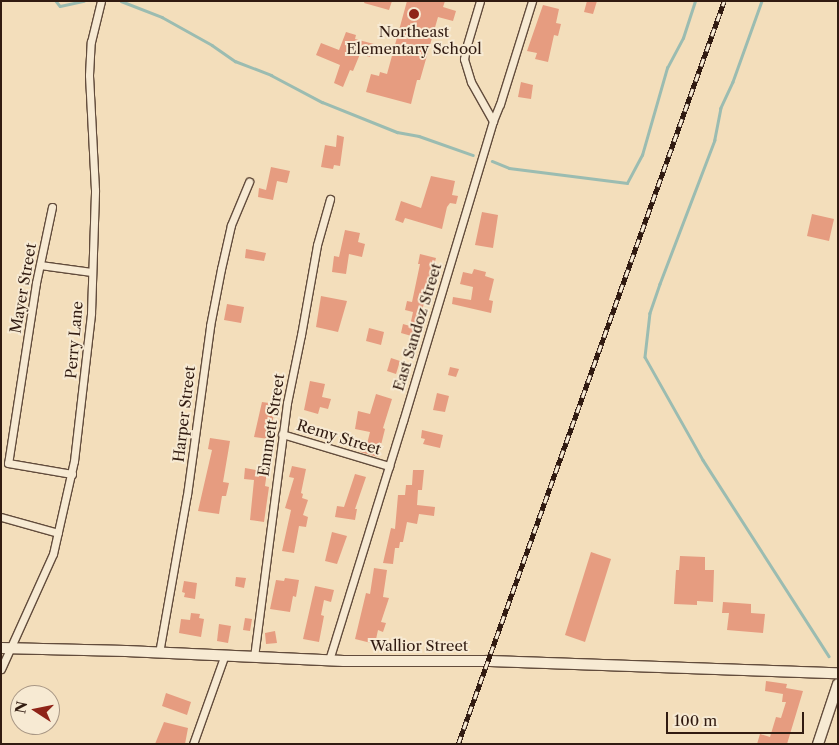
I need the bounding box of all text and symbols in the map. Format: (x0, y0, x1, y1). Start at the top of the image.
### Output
marker: Northeast Elementary School (408, 8, 420, 20)
place label: Northeast Elementary School (346, 22, 482, 57)
street label: Mayer Street (6, 241, 40, 335)
street label: East Sandoz Street (389, 261, 445, 393)
street label: Perry Lane (62, 300, 86, 380)
street label: Harper Street (169, 365, 199, 463)
street label: Emmett Street (254, 372, 288, 478)
street label: Remy Street (294, 416, 384, 458)
street label: Wallior Street (370, 637, 468, 655)
north arrow (10, 685, 60, 735)
text: N (11, 700, 31, 715)
scale bar (669, 702, 806, 734)
text: 100 m (674, 711, 717, 730)

